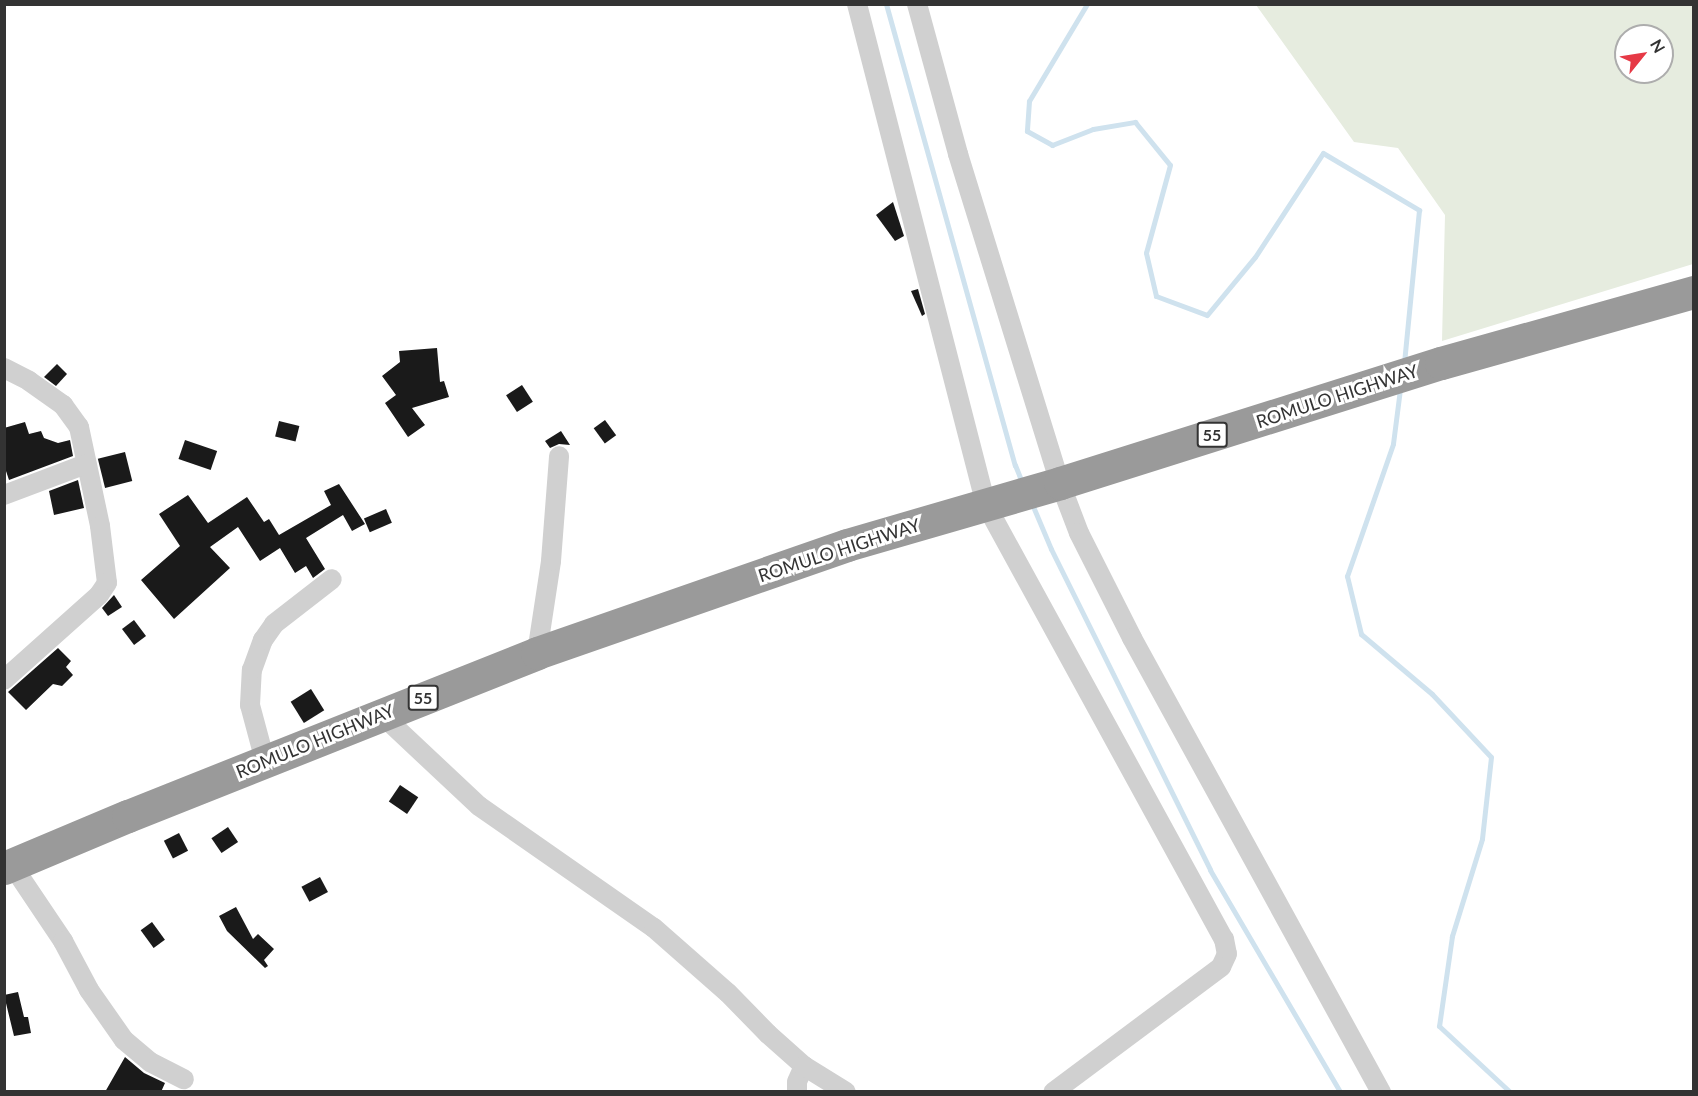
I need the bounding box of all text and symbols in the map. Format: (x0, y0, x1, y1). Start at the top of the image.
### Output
north arrow (1614, 24, 1674, 84)
text: N (1647, 36, 1670, 56)
street label: ROMULO HIGHWAY (1253, 360, 1421, 432)
road number: 55 (1196, 422, 1228, 448)
street label: ROMULO HIGHWAY (755, 514, 923, 586)
road number: 55 (406, 685, 440, 711)
street label: ROMULO HIGHWAY (233, 699, 397, 783)

